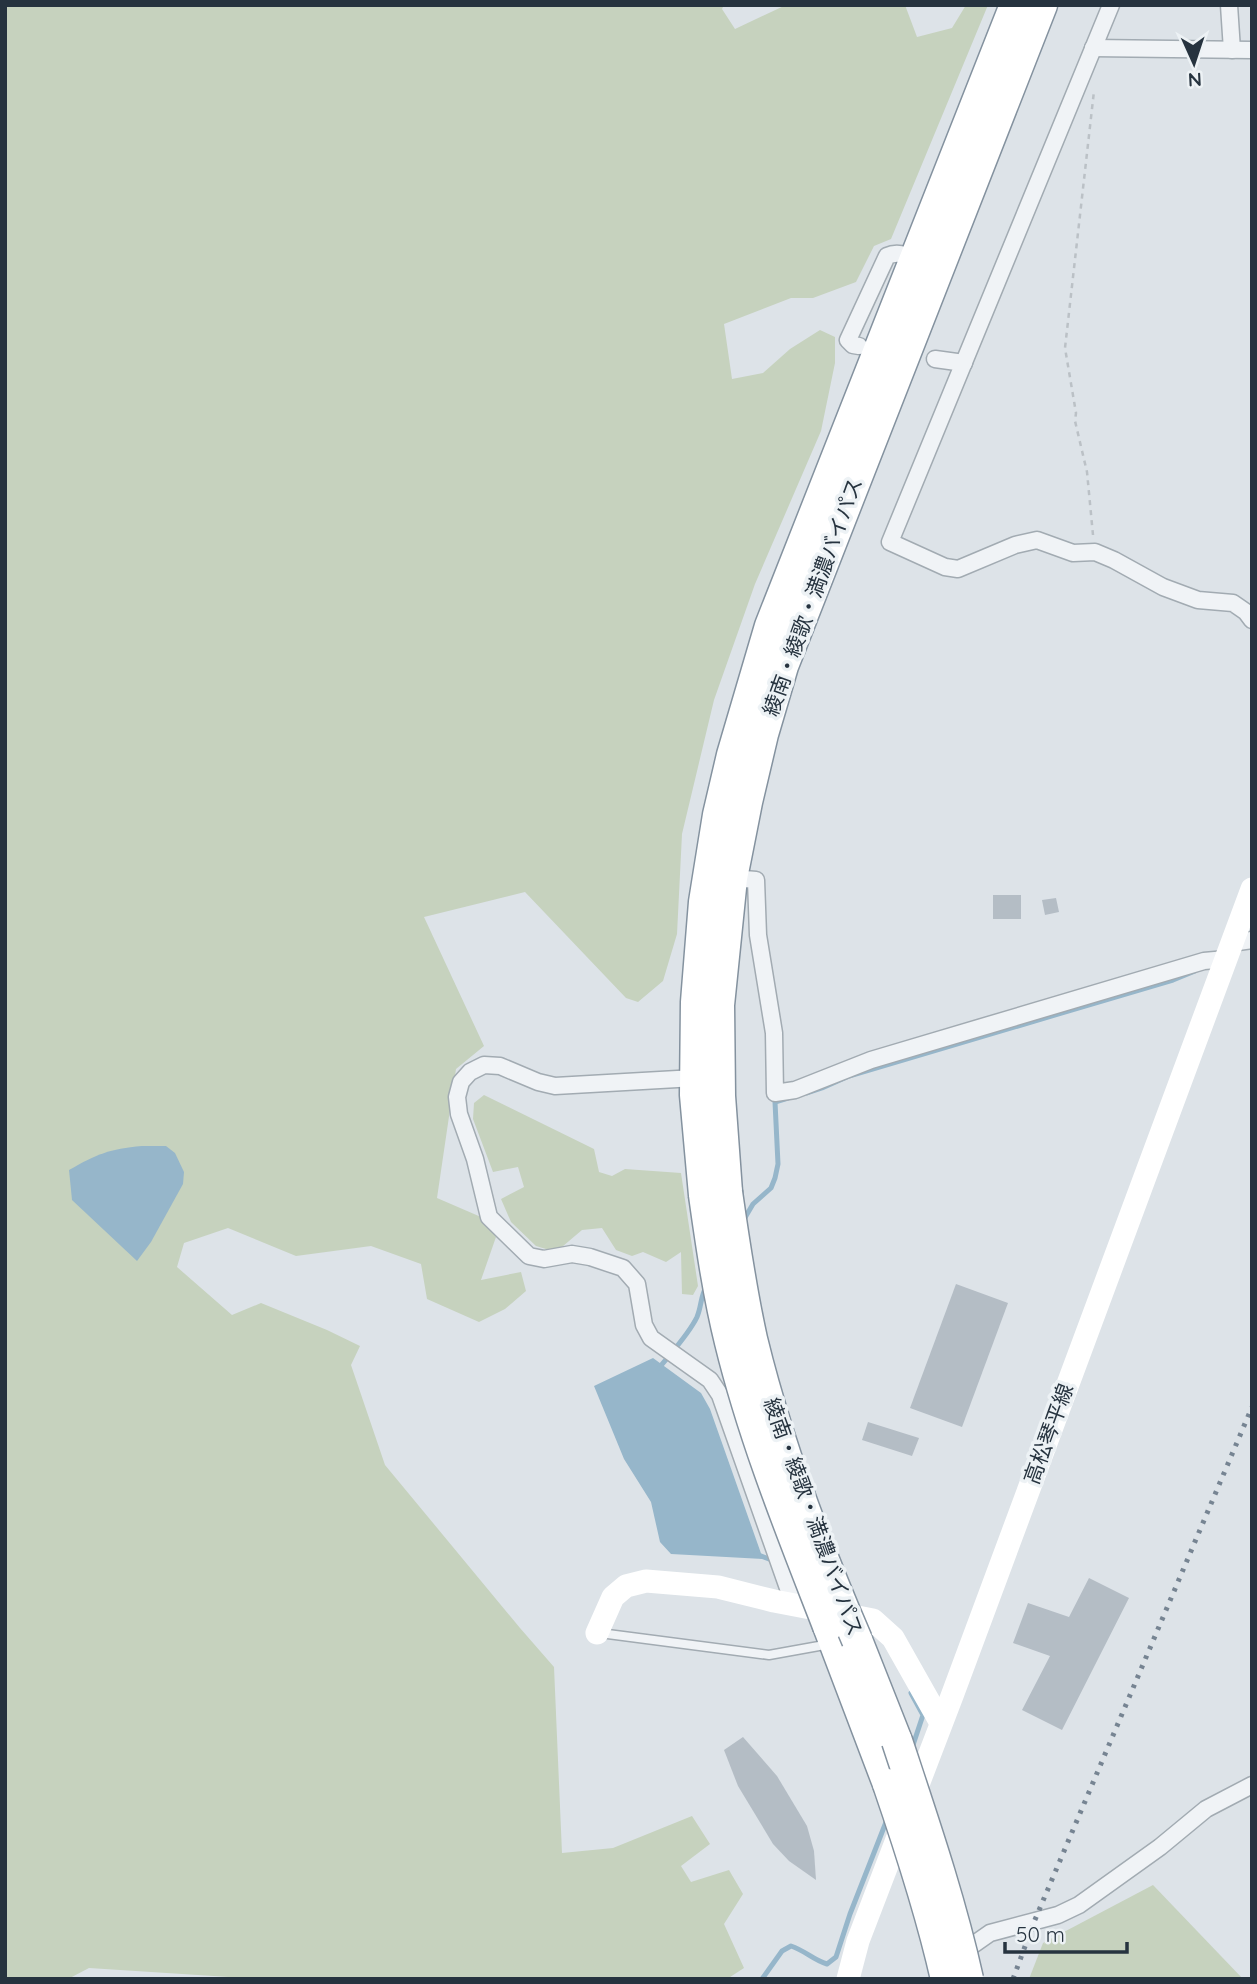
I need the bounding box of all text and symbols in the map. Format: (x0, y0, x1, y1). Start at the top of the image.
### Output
north arrow (1159, 28, 1229, 98)
text: N (1187, 68, 1202, 92)
street label: 綾南・綾歌・満濃バイパス (757, 474, 867, 719)
street label: 高松琴平線 (1018, 1380, 1078, 1487)
street label: 綾南・綾歌・満濃バイパス (759, 1394, 869, 1639)
scale bar (1005, 1910, 1128, 1954)
text: 50 m (1016, 1921, 1065, 1947)

